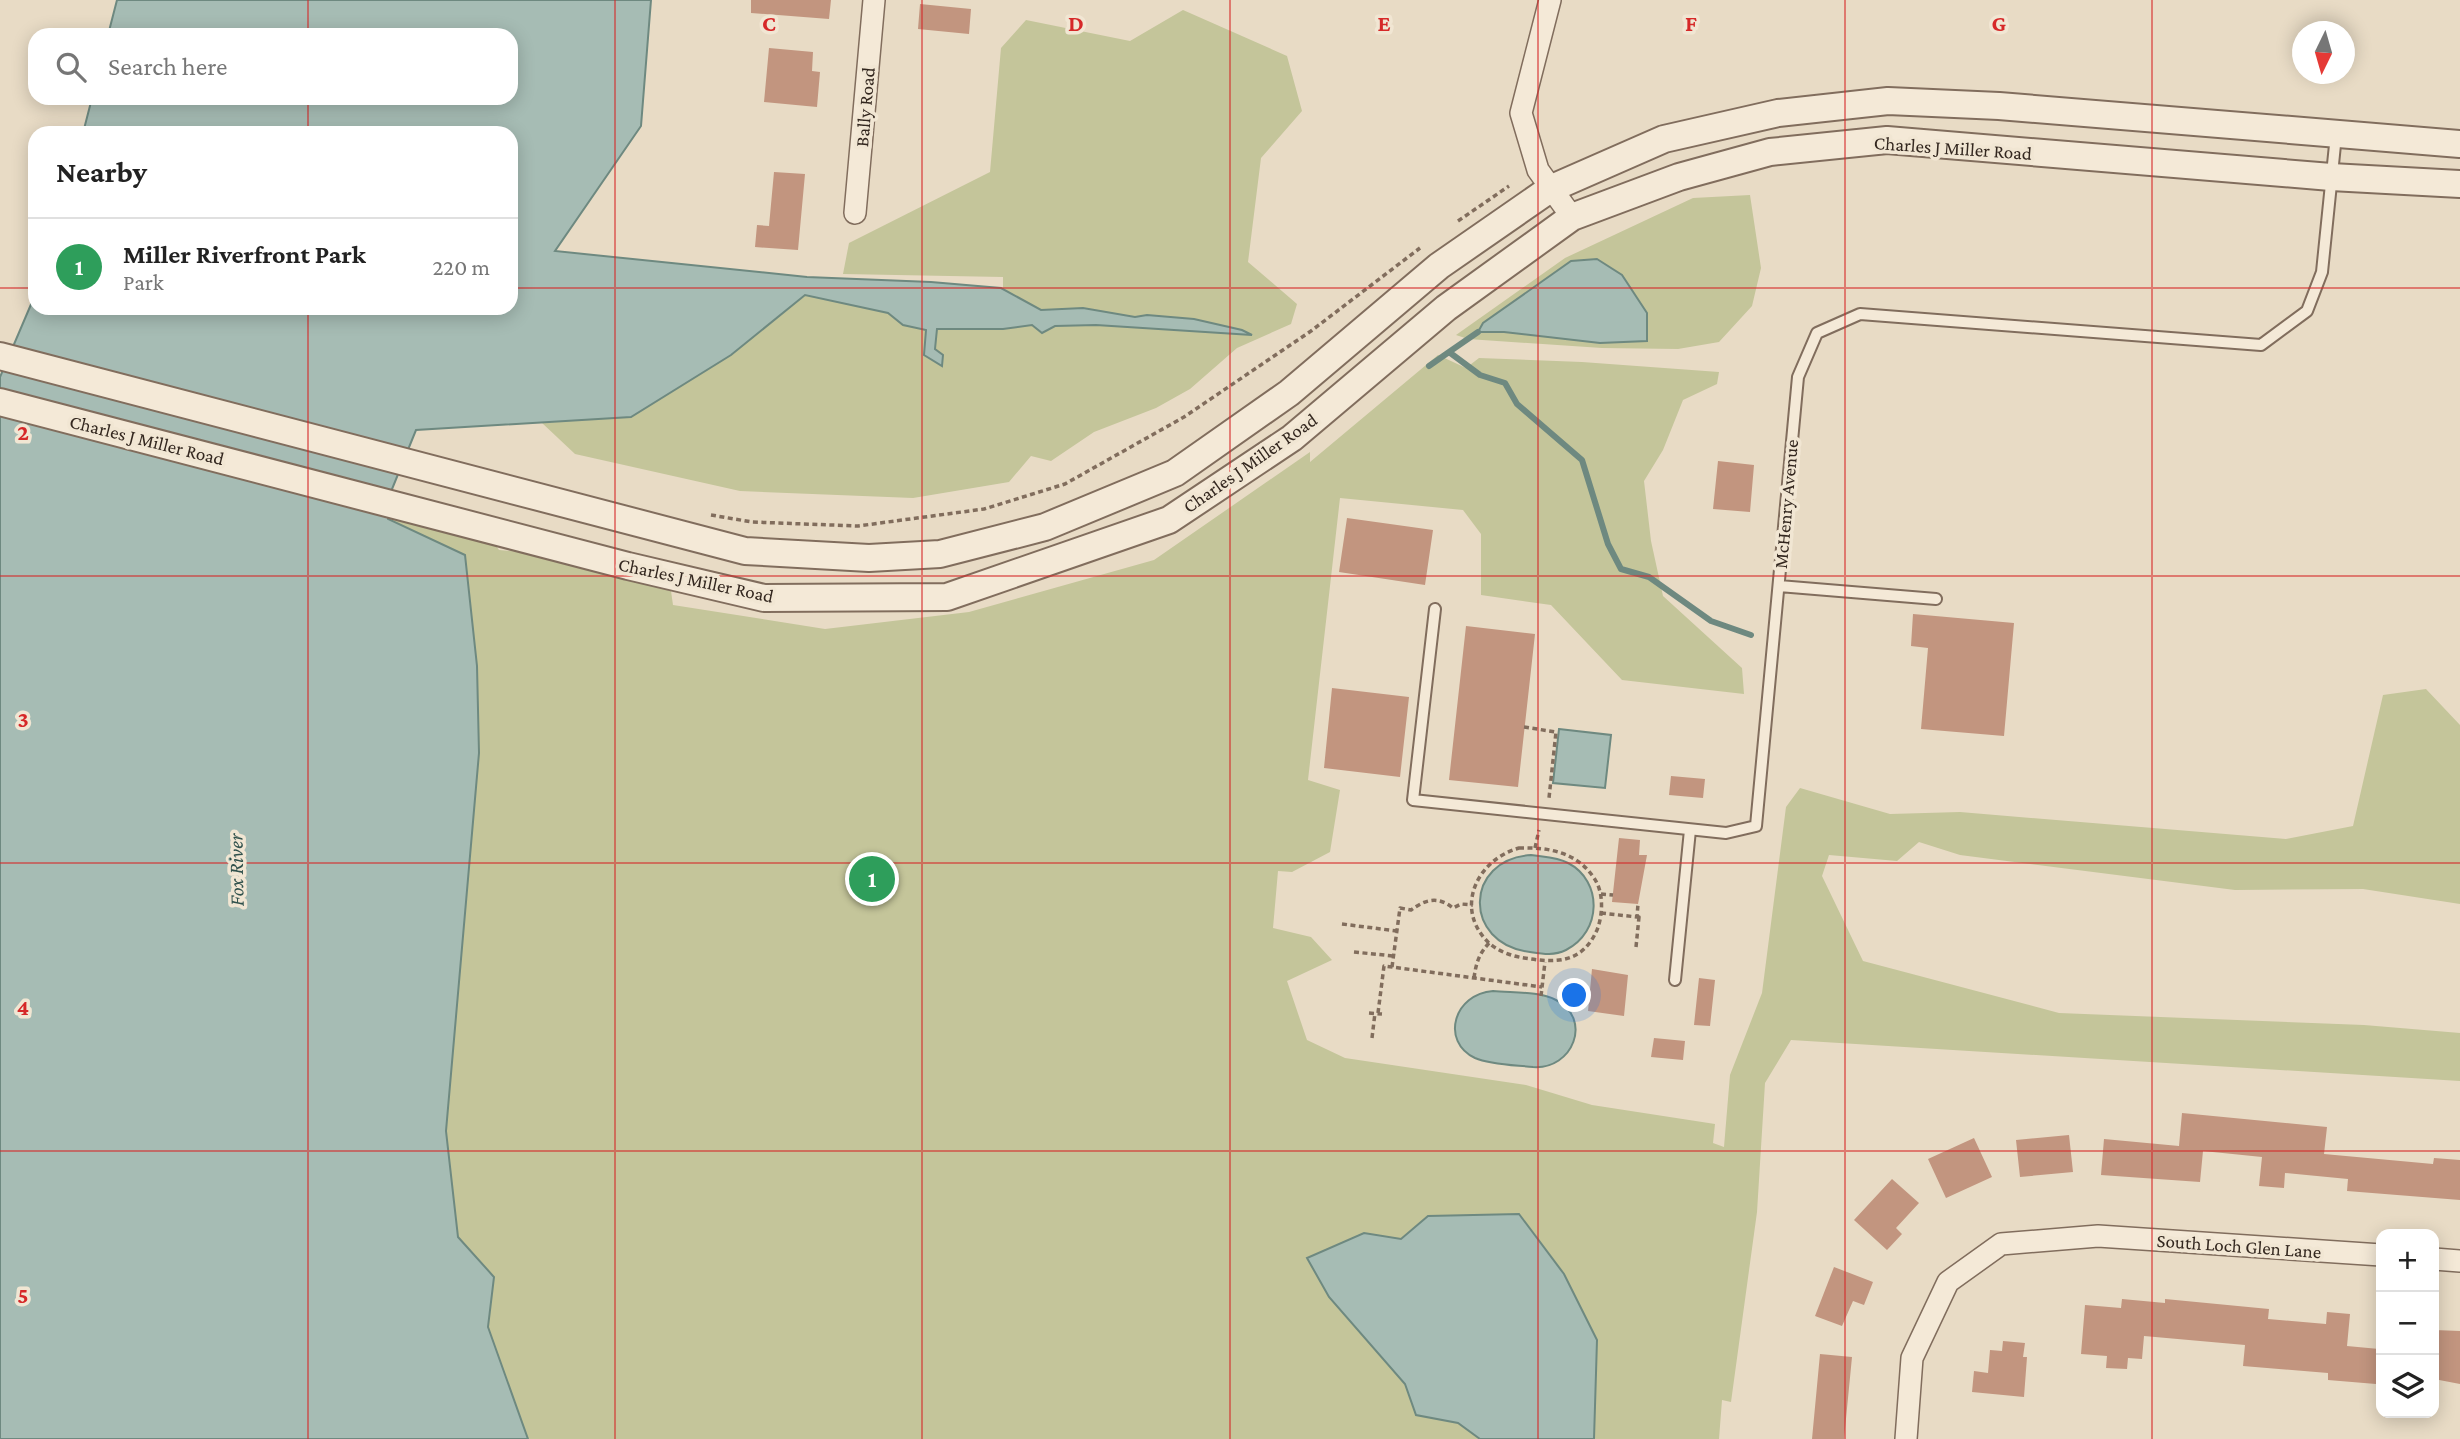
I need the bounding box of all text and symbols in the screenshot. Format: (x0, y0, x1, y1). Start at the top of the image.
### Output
text: C (762, 10, 776, 36)
text: D (1068, 10, 1084, 36)
text: E (1377, 10, 1391, 36)
text: F (1685, 10, 1697, 36)
text: G (1992, 10, 2007, 36)
north arrow (2292, 21, 2355, 84)
search box (28, 28, 518, 105)
icon: search (52, 48, 90, 86)
text: Search here (108, 52, 227, 81)
street label: Bally Road (851, 66, 879, 148)
street label: Charles J Miller Road (1873, 132, 2033, 164)
text: Nearby (56, 155, 147, 188)
text: Miller Riverfront Park (123, 240, 366, 269)
text: 1 (75, 254, 83, 280)
text: 220 m (432, 254, 490, 280)
text: Park (123, 269, 164, 295)
street label: Charles J Miller Road (1179, 409, 1321, 517)
street label: Charles J Miller Road (68, 411, 226, 469)
text: 2 (17, 419, 29, 445)
street label: McHenry Avenue (1770, 438, 1802, 570)
street label: Charles J Miller Road (616, 553, 776, 607)
text: 3 (17, 706, 29, 732)
water label: Fox River (223, 833, 249, 907)
pin: 1 (849, 853, 895, 905)
your location (1557, 978, 1591, 1012)
text: 4 (17, 994, 29, 1020)
map controls (2376, 1229, 2439, 1418)
button: + (2376, 1229, 2439, 1292)
street label: South Loch Glen Lane (2156, 1230, 2322, 1262)
text: 5 (17, 1282, 29, 1308)
button: − (2376, 1292, 2439, 1355)
button: layers (2376, 1355, 2439, 1418)

